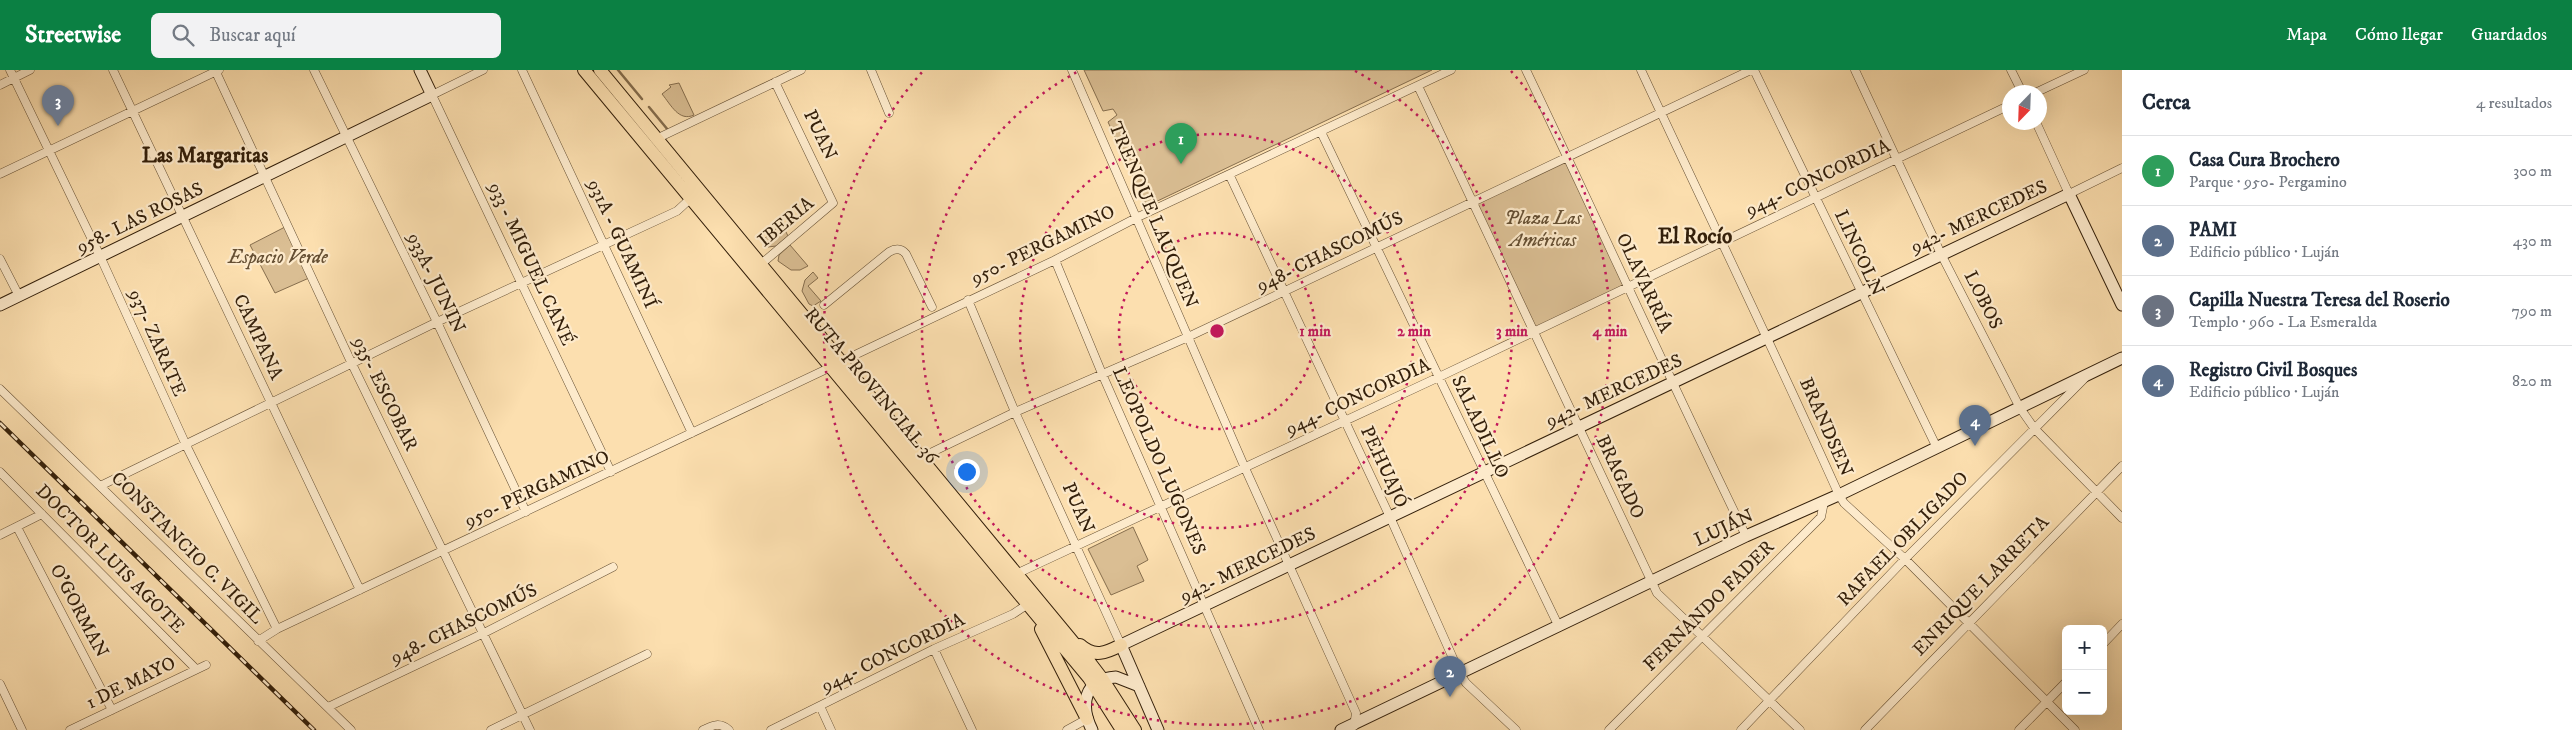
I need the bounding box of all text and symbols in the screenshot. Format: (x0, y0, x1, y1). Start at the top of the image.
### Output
search box (151, 13, 501, 58)
text: Streetwise (25, 20, 121, 50)
icon: search (169, 21, 197, 49)
text: Buscar aquí (209, 24, 296, 47)
text: Mapa (2286, 24, 2327, 46)
text: Cómo llegar (2355, 24, 2443, 46)
text: Guardados (2471, 24, 2547, 46)
pin: 3 (42, 85, 74, 126)
north arrow (2002, 85, 2047, 130)
text: Cerca (2142, 90, 2190, 116)
text: 4 resultados (2476, 93, 2552, 113)
street label: PUAN (798, 106, 842, 164)
street label: TRENQUE LAUQUEN (1103, 118, 1203, 312)
pin: 1 (1165, 123, 1197, 164)
street label: 944- CONCORDIA (1741, 134, 1895, 222)
district label: Las Margaritas (142, 143, 268, 169)
text: Casa Cura Brochero (2189, 149, 2340, 172)
text: 1 (2155, 161, 2161, 181)
text: 300 m (2513, 161, 2552, 181)
text: Parque · 950- Pergamino (2189, 172, 2347, 192)
street label: 931A - GUAMINÍ (582, 174, 664, 313)
street label: 942- MERCEDES (1906, 175, 2051, 259)
street label: 958- LAS ROSAS (72, 177, 207, 259)
street label: 933 - MIGUEL CANÉ (483, 177, 580, 349)
street label: IBERIA (753, 191, 819, 252)
street label: 950- PERGAMINO (966, 200, 1119, 290)
street label: 948- CHASCOMÚS (1251, 205, 1407, 298)
street label: LINCOLN (1829, 206, 1889, 300)
park label: Plaza Las Américas (1505, 207, 1583, 252)
text: PAMI (2189, 219, 2237, 242)
district label: El Rocío (1658, 224, 1732, 250)
street label: 933A- JUNIN (401, 228, 470, 337)
street label: OLAVARRÍA (1611, 229, 1679, 337)
text: 2 (2154, 231, 2162, 251)
text: 430 m (2513, 231, 2552, 251)
text: Edificio público · Luján (2189, 242, 2339, 262)
park label: Espacio Verde (227, 246, 328, 270)
street label: LOBOS (1959, 267, 2007, 333)
street label: 937- ZARATE (123, 285, 191, 400)
text: Capilla Nuestra Teresa del Roserio (2189, 289, 2450, 312)
street label: CAMPANA (228, 290, 288, 384)
text: 3 (2155, 301, 2161, 321)
text: 790 m (2512, 301, 2552, 321)
street label: RUTA PROVINCIAL 36 (799, 303, 944, 469)
text: Templo · 960 - La Esmeralda (2189, 312, 2377, 332)
centre of rings (1208, 322, 1226, 340)
text: 1 min (1299, 322, 1331, 341)
text: 2 min (1397, 322, 1431, 341)
text: 3 min (1496, 322, 1528, 341)
text: 4 min (1592, 322, 1628, 341)
street label: 935- ESCOBAR (347, 332, 423, 455)
street label: 942- MERCEDES (1541, 349, 1686, 433)
street label: 944- CONCORDIA (1281, 353, 1435, 441)
text: Registro Civil Bosques (2189, 359, 2357, 382)
street label: LEOPOLDO LUGONES (1107, 363, 1211, 559)
text: 4 (2153, 371, 2163, 391)
text: 820 m (2512, 371, 2552, 391)
street label: SALADILLO (1446, 372, 1514, 482)
street label: BRANDSEN (1794, 374, 1858, 480)
text: Edificio público · Luján (2189, 382, 2339, 402)
pin: 4 (1959, 405, 1991, 446)
street label: PEHUAJÓ (1355, 422, 1415, 511)
street label: BRAGADO (1591, 432, 1649, 522)
street label: 950- PERGAMINO (460, 445, 613, 533)
your location (954, 459, 980, 485)
street label: CONSTANCIO C. VIGIL (106, 467, 268, 629)
street label: RAFAEL OBLIGADO (1833, 467, 1973, 611)
street label: PUAN (1057, 479, 1099, 537)
street label: DOCTOR LUIS AGOTE (31, 480, 189, 638)
street label: LUJÁN (1690, 502, 1757, 552)
street label: ENRIQUE LARRETA (1908, 510, 2055, 661)
street label: 942- MERCEDES (1175, 522, 1320, 608)
street label: FERNANDO FADER (1639, 536, 1779, 676)
street label: O'GORMAN (45, 560, 113, 662)
street label: 948- CHASCOMÚS (385, 577, 541, 670)
street label: 944- CONCORDIA (817, 608, 969, 698)
map controls (2062, 625, 2107, 715)
button: + (2062, 625, 2107, 670)
street label: 1 DE MAYO (83, 651, 179, 715)
pin: 2 (1434, 656, 1466, 697)
button: − (2062, 670, 2107, 715)

